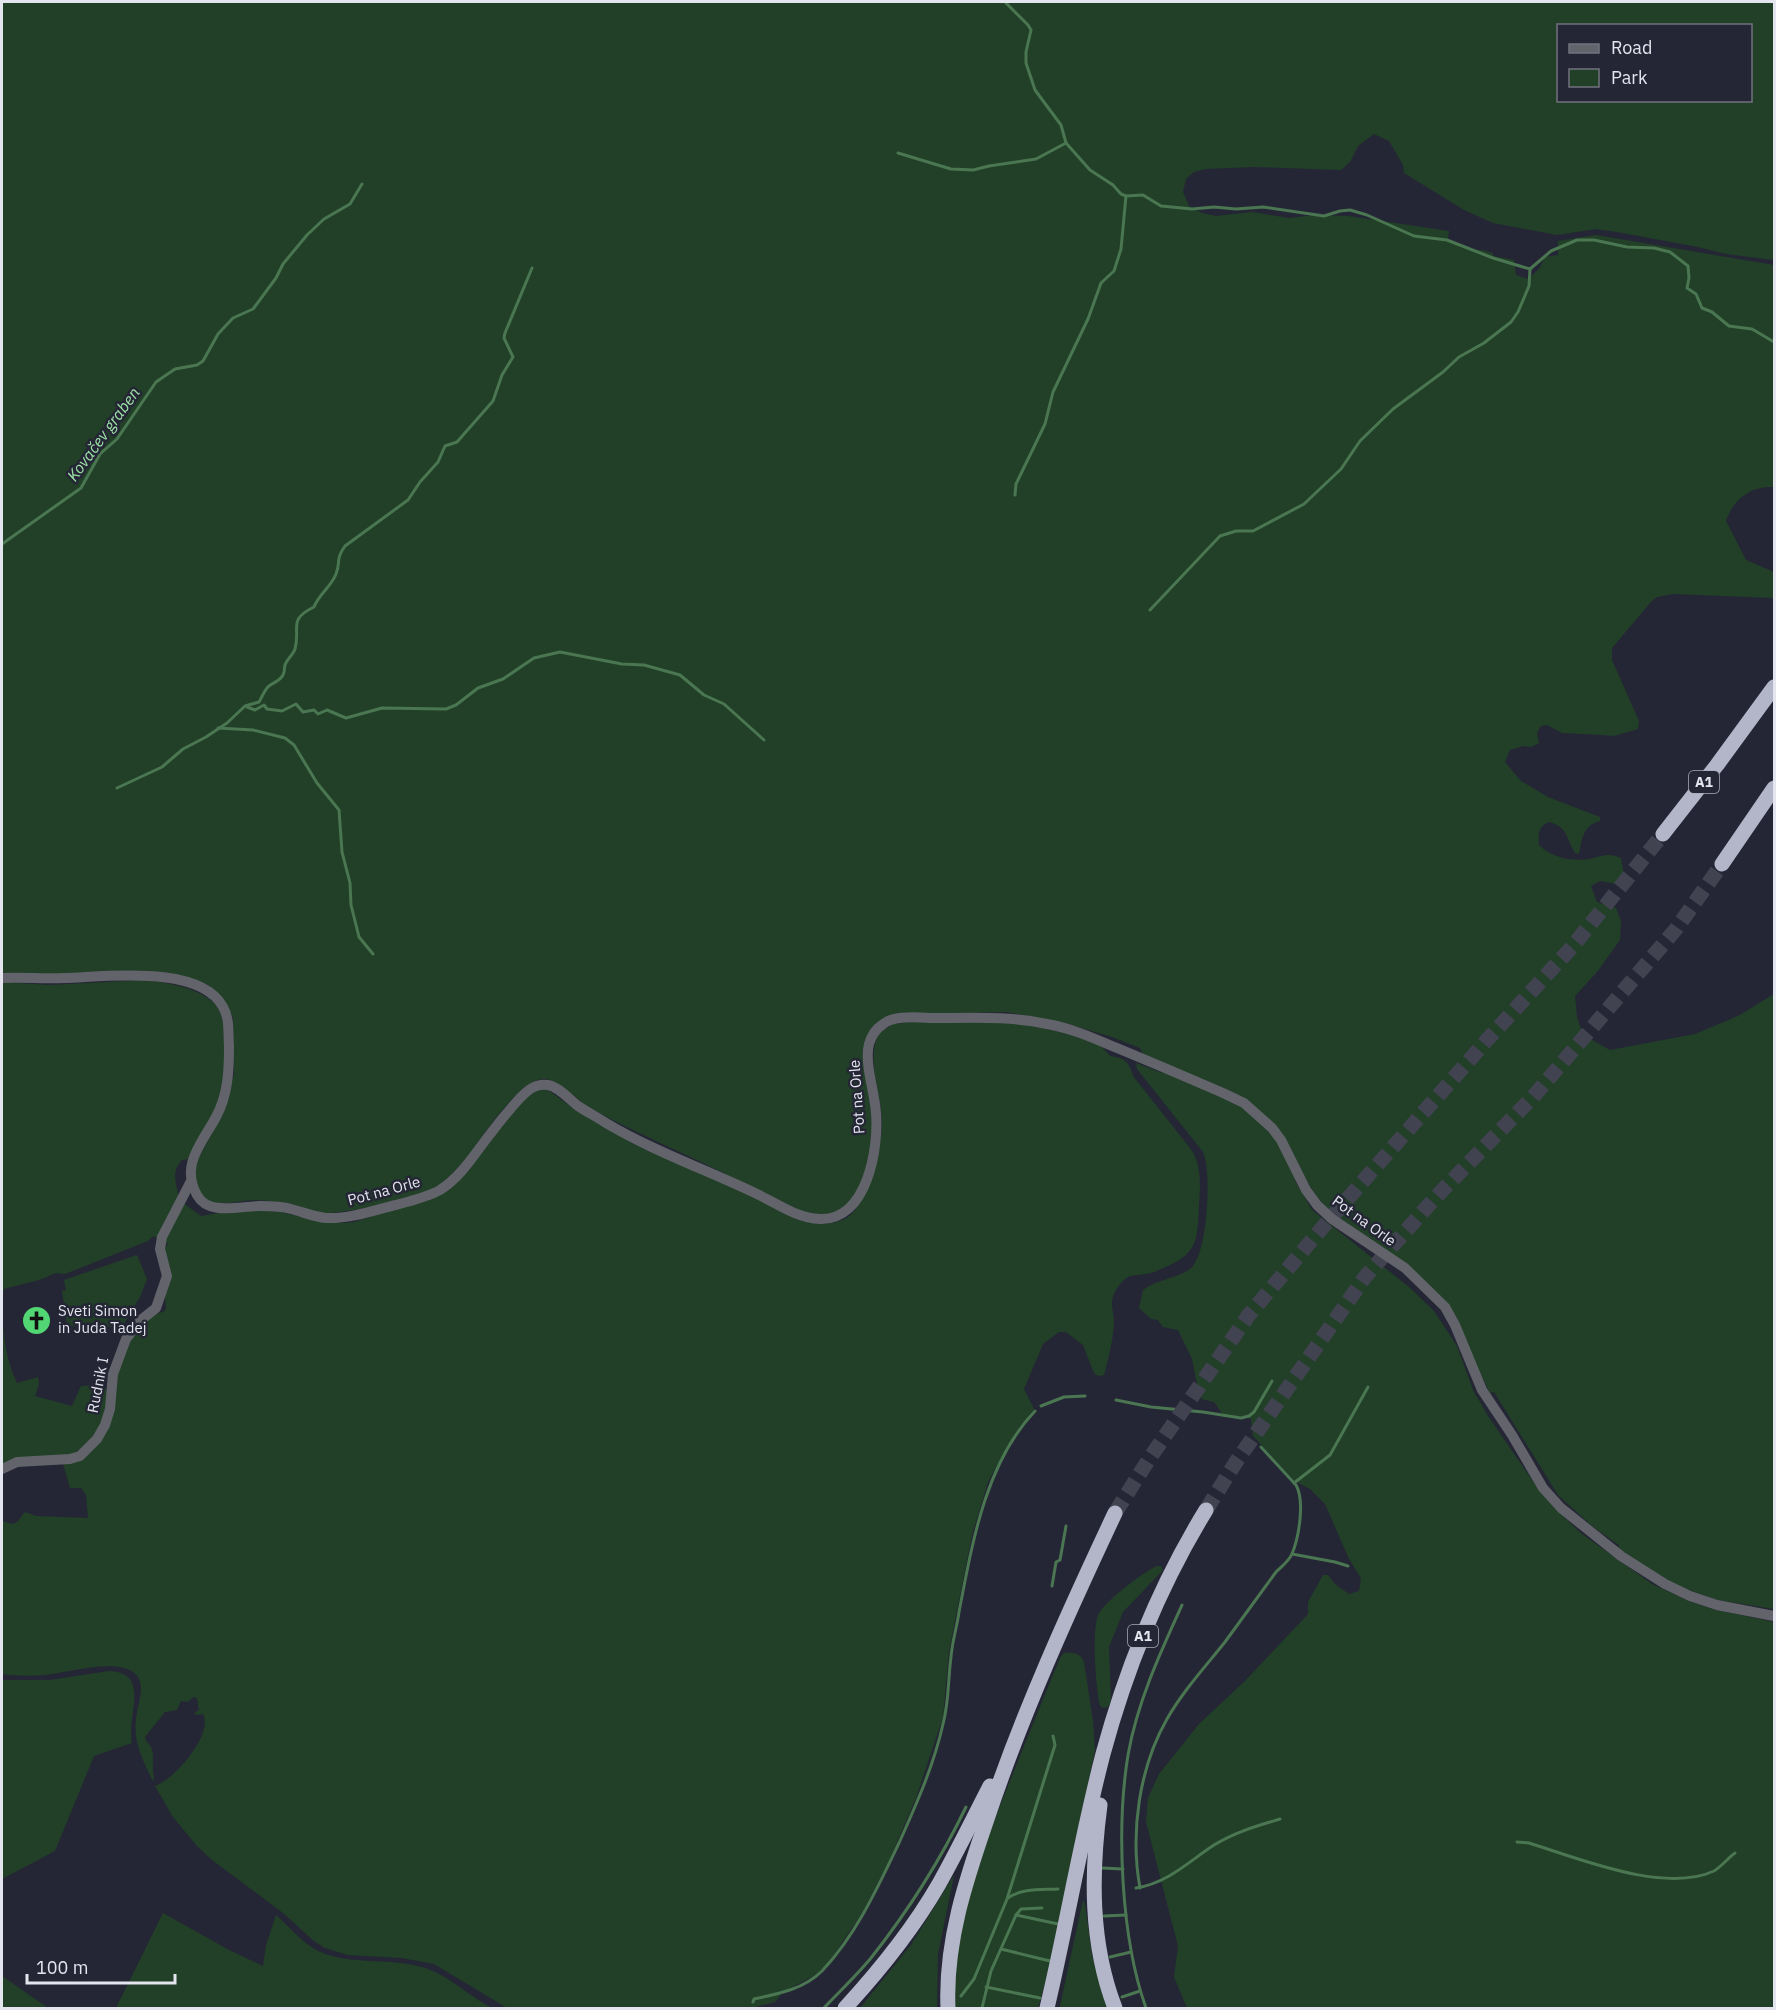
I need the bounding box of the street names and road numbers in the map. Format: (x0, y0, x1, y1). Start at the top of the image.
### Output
road number: A1 (1689, 771, 1719, 793)
street label: Pot na Orle (844, 1059, 869, 1135)
street label: Pot na Orle (345, 1172, 422, 1209)
street label: Pot na Orle (1329, 1191, 1400, 1250)
street label: Rudnik I (83, 1355, 112, 1414)
road number: A1 (1128, 1625, 1158, 1647)

